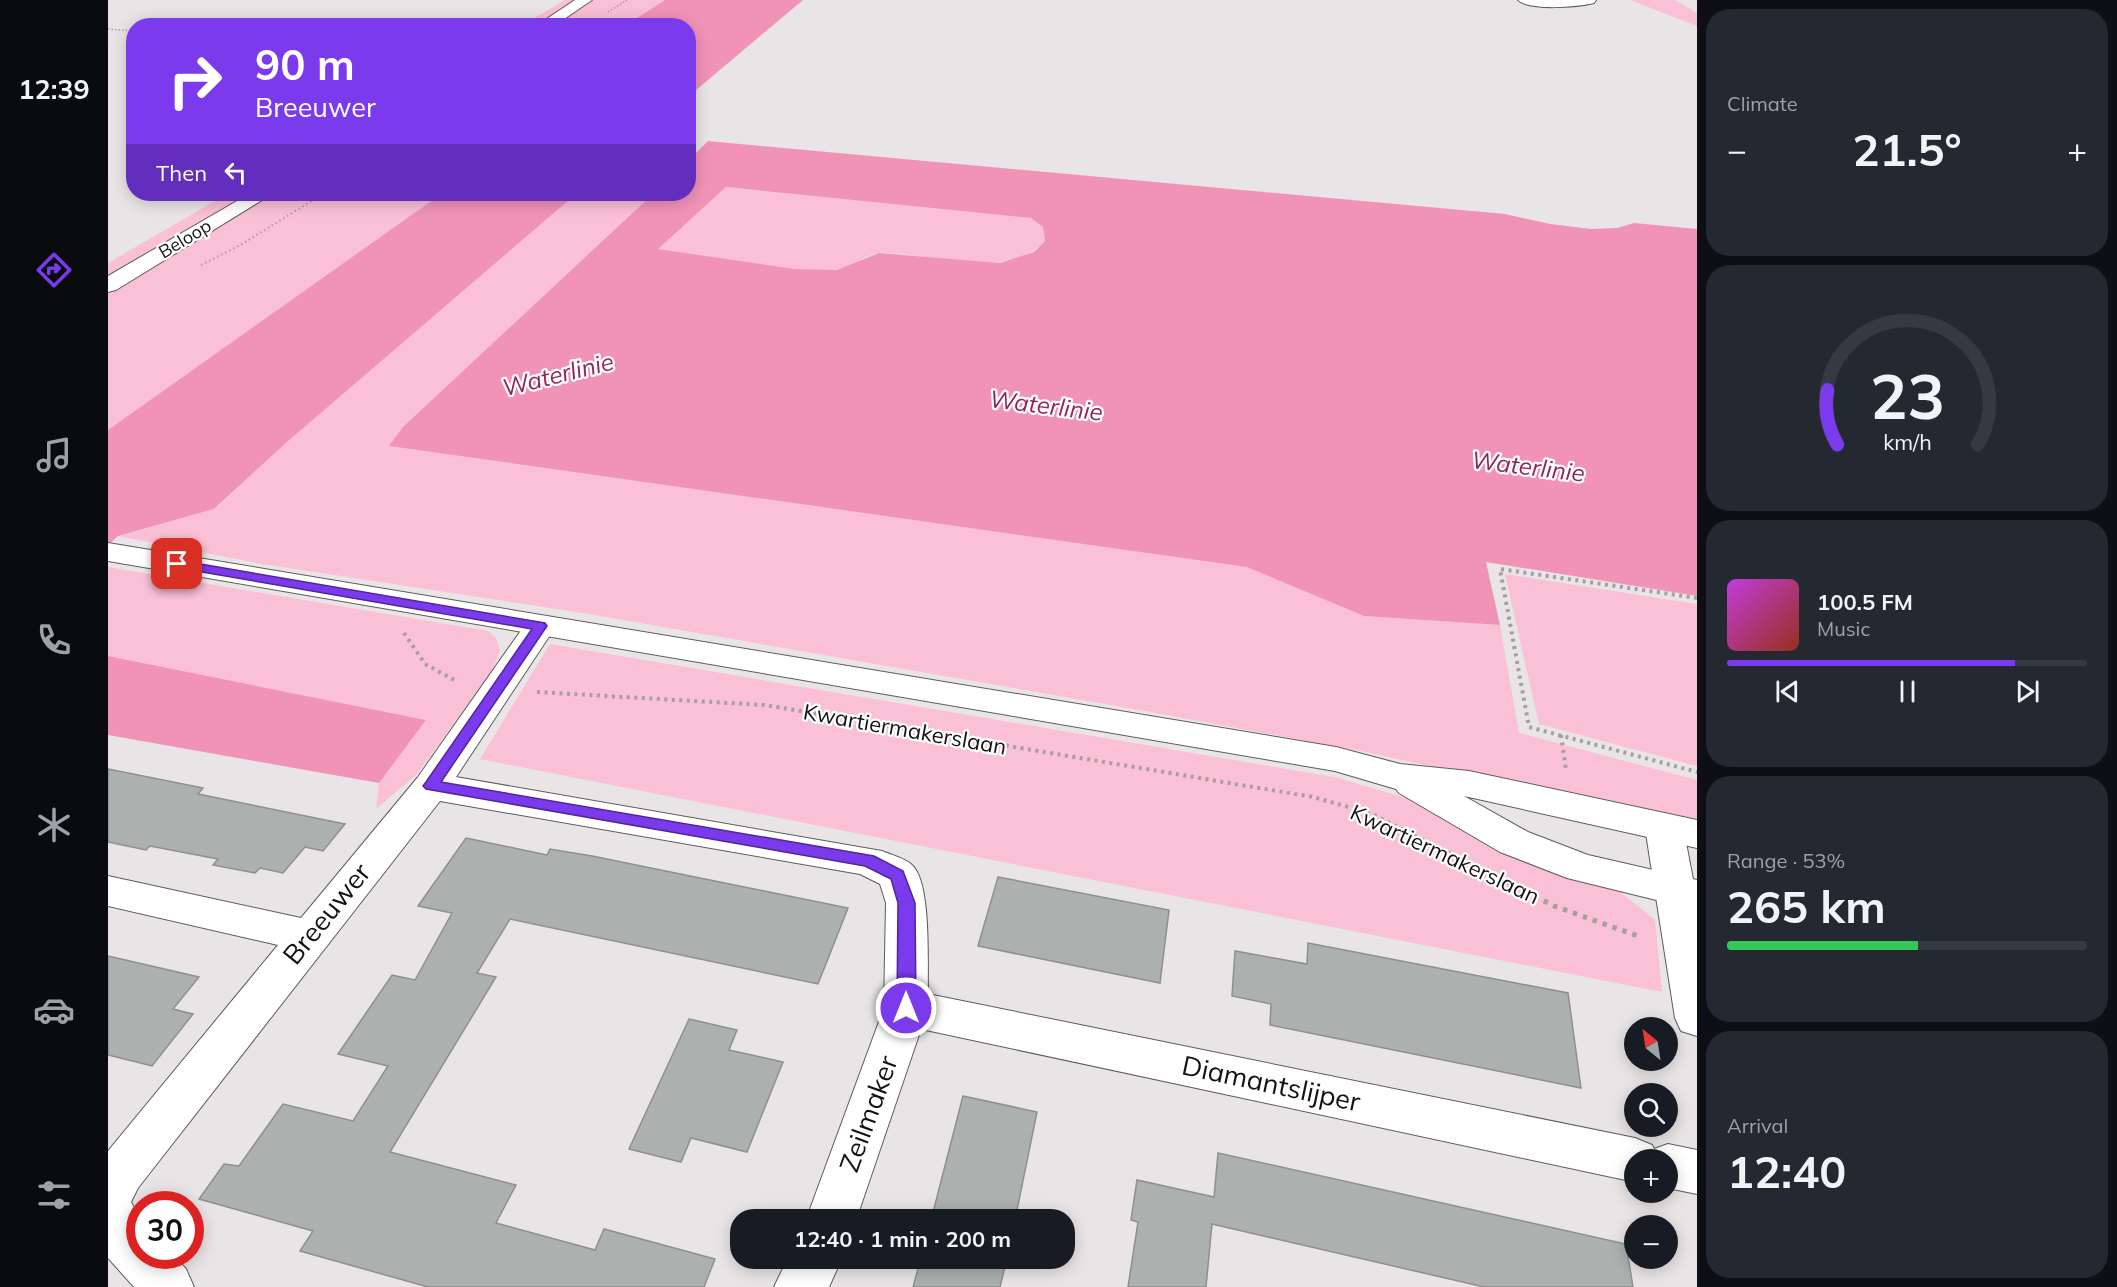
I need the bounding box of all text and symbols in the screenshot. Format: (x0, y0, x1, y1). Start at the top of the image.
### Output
text: 90 m (255, 38, 355, 91)
icon: right (156, 42, 234, 120)
text: 12:39 (18, 72, 90, 106)
text: Breeuwer (255, 90, 376, 124)
text: Climate (1727, 91, 1798, 116)
text: 21.5° (1852, 121, 1962, 177)
text: − (1727, 129, 1747, 170)
text: + (2067, 129, 2087, 170)
icon: left (219, 156, 252, 189)
text: Then (156, 159, 207, 187)
street label: Beloop (154, 214, 215, 263)
icon: directions (33, 249, 75, 291)
water label: Waterlinie (499, 346, 617, 402)
text: 23 (1870, 356, 1944, 435)
water label: Waterlinie (988, 383, 1105, 427)
text: km/h (1883, 428, 1931, 455)
icon: music (33, 434, 75, 476)
water label: Waterlinie (1470, 444, 1587, 488)
pin (151, 538, 202, 589)
icon: arrive (160, 547, 193, 580)
text: 100.5 FM (1817, 588, 1913, 616)
text: Music (1817, 616, 1870, 641)
icon: phone (33, 619, 75, 661)
icon: previous (1771, 675, 1804, 708)
icon: pause (1891, 675, 1924, 708)
icon: next (2011, 675, 2044, 708)
street label: Kwartiermakerslaan (801, 697, 1009, 761)
street label: Kwartiermakerslaan (1346, 798, 1544, 910)
icon: climate (33, 804, 75, 846)
text: Range · 53% (1727, 848, 1845, 873)
street label: Breeuwer (275, 856, 378, 971)
text: 265 km (1727, 878, 1886, 934)
position arrow (874, 976, 938, 1040)
icon: car (33, 989, 75, 1031)
north arrow (1624, 1017, 1678, 1071)
map controls (1624, 1017, 1678, 1269)
street label: Diamantslijper (1179, 1048, 1364, 1119)
street label: Zeilmaker (831, 1051, 905, 1176)
button: search (1624, 1083, 1678, 1137)
text: Arrival (1727, 1113, 1788, 1138)
text: 12:40 (1727, 1143, 1846, 1199)
button: + (1624, 1149, 1678, 1203)
icon: filters (33, 1174, 75, 1216)
speed limit sign: 30 (126, 1191, 204, 1269)
button: − (1624, 1215, 1678, 1269)
text: 12:40 · 1 min · 200 m (794, 1225, 1011, 1253)

